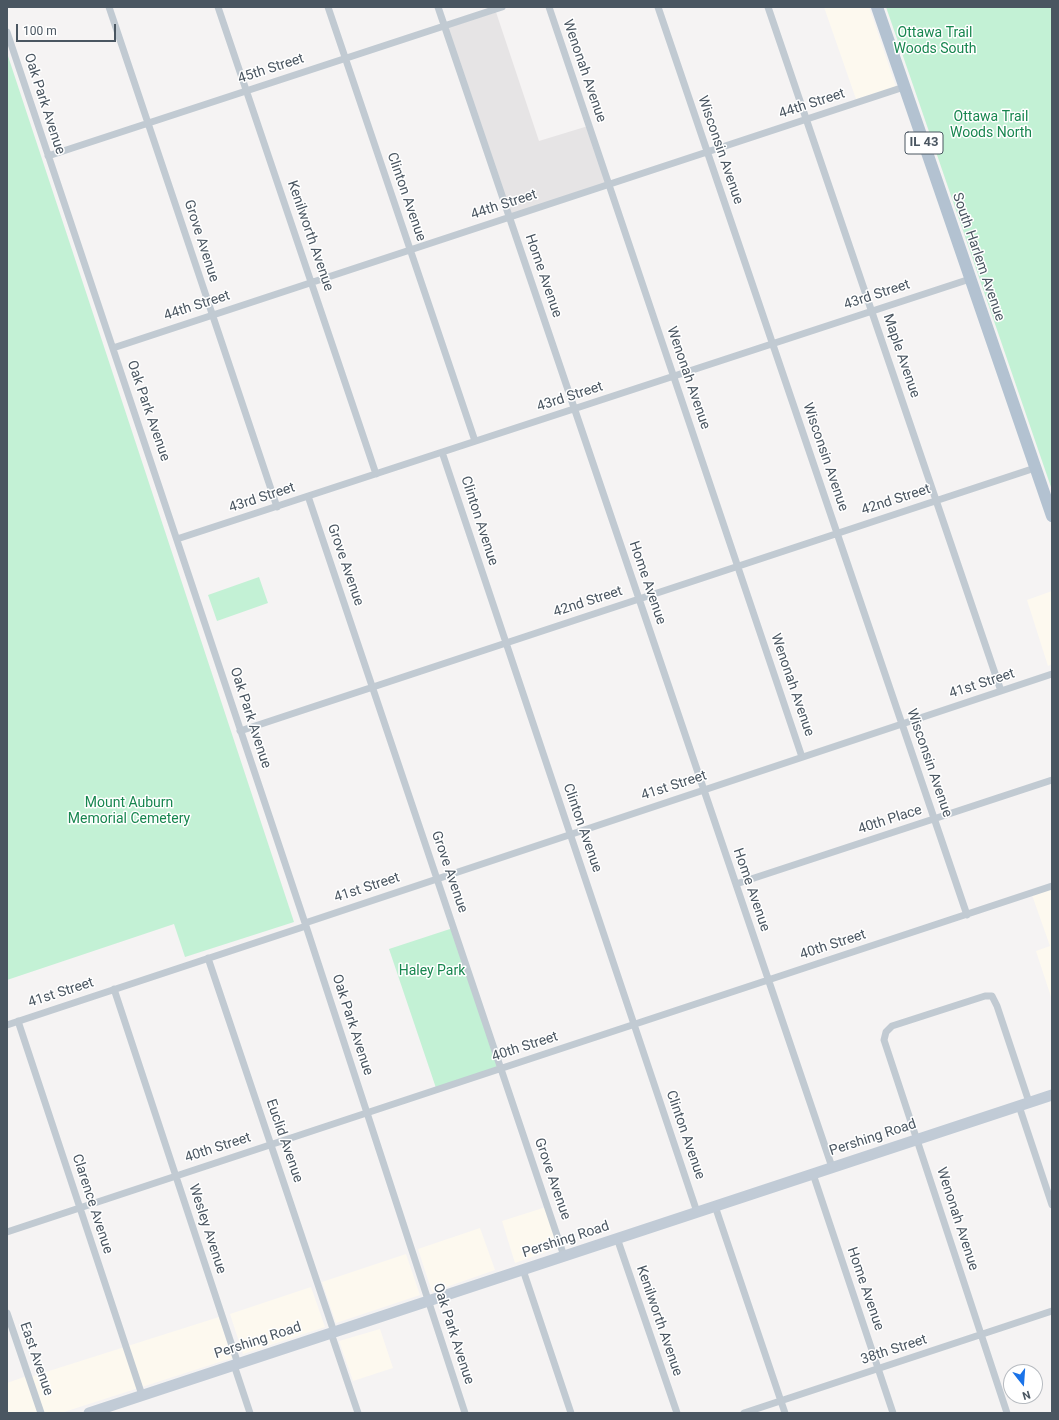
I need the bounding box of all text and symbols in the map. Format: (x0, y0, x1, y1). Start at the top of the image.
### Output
scale bar (18, 16, 118, 42)
street label: Wenonah Avenue (559, 17, 609, 125)
text: 100 m (23, 24, 57, 38)
park label: Ottawa Trail Woods South (893, 25, 977, 58)
street label: 45th Street (236, 50, 306, 88)
street label: Oak Park Avenue (20, 51, 68, 157)
street label: 44th Street (777, 85, 847, 123)
street label: Wisconsin Avenue (694, 94, 746, 206)
park label: Ottawa Trail Woods North (950, 109, 1032, 142)
road number: IL 43 (905, 132, 943, 154)
street label: Clinton Avenue (383, 150, 429, 244)
street label: Kenilworth Avenue (283, 179, 337, 293)
street label: 44th Street (469, 186, 539, 224)
street label: South Harlem Avenue (948, 191, 1008, 323)
street label: Grove Avenue (180, 198, 222, 284)
street label: Home Avenue (521, 232, 565, 320)
street label: 43rd Street (842, 276, 912, 314)
street label: 44th Street (162, 287, 232, 325)
street label: Maple Avenue (879, 312, 923, 400)
street label: Wenonah Avenue (663, 324, 713, 432)
street label: Oak Park Avenue (123, 358, 173, 464)
street label: 43rd Street (535, 378, 605, 416)
street label: Wisconsin Avenue (799, 401, 851, 513)
street label: Clinton Avenue (457, 474, 501, 568)
street label: 43rd Street (227, 479, 297, 517)
street label: 42nd Street (859, 481, 933, 519)
street label: Grove Avenue (323, 522, 367, 608)
street label: Home Avenue (625, 539, 669, 627)
street label: 42nd Street (551, 583, 625, 621)
street label: Wenonah Avenue (767, 631, 817, 739)
street label: Oak Park Avenue (226, 665, 274, 771)
street label: 41st Street (947, 666, 1017, 702)
street label: Wisconsin Avenue (903, 707, 955, 819)
street label: 41st Street (639, 768, 709, 804)
street label: Clinton Avenue (559, 781, 605, 875)
park label: Mount Auburn Memorial Cemetery (68, 795, 190, 828)
street label: 40th Place (856, 802, 924, 838)
street label: Grove Avenue (427, 829, 471, 915)
street label: Home Avenue (729, 846, 773, 934)
street label: 41st Street (332, 870, 402, 906)
street label: 40th Street (798, 926, 868, 964)
park label: Haley Park (399, 963, 465, 979)
street label: Oak Park Avenue (328, 972, 376, 1078)
street label: 41st Street (26, 975, 96, 1011)
street label: 40th Street (490, 1028, 560, 1066)
street label: Clinton Avenue (662, 1088, 708, 1182)
street label: Euclid Avenue (262, 1097, 306, 1185)
street label: Pershing Road (827, 1116, 919, 1160)
street label: 40th Street (183, 1129, 253, 1167)
street label: Grove Avenue (530, 1136, 574, 1222)
street label: Clarence Avenue (68, 1152, 116, 1256)
street label: Wenonah Avenue (932, 1165, 982, 1273)
street label: Wesley Avenue (185, 1182, 229, 1276)
street label: Pershing Road (520, 1218, 612, 1262)
street label: Home Avenue (843, 1245, 887, 1333)
street label: Kenilworth Avenue (632, 1264, 686, 1378)
street label: Oak Park Avenue (429, 1281, 477, 1387)
street label: Pershing Road (212, 1319, 304, 1363)
street label: East Avenue (16, 1320, 56, 1398)
street label: 38th Street (859, 1331, 929, 1369)
north arrow (1003, 1364, 1043, 1404)
text: N (1021, 1388, 1032, 1402)

